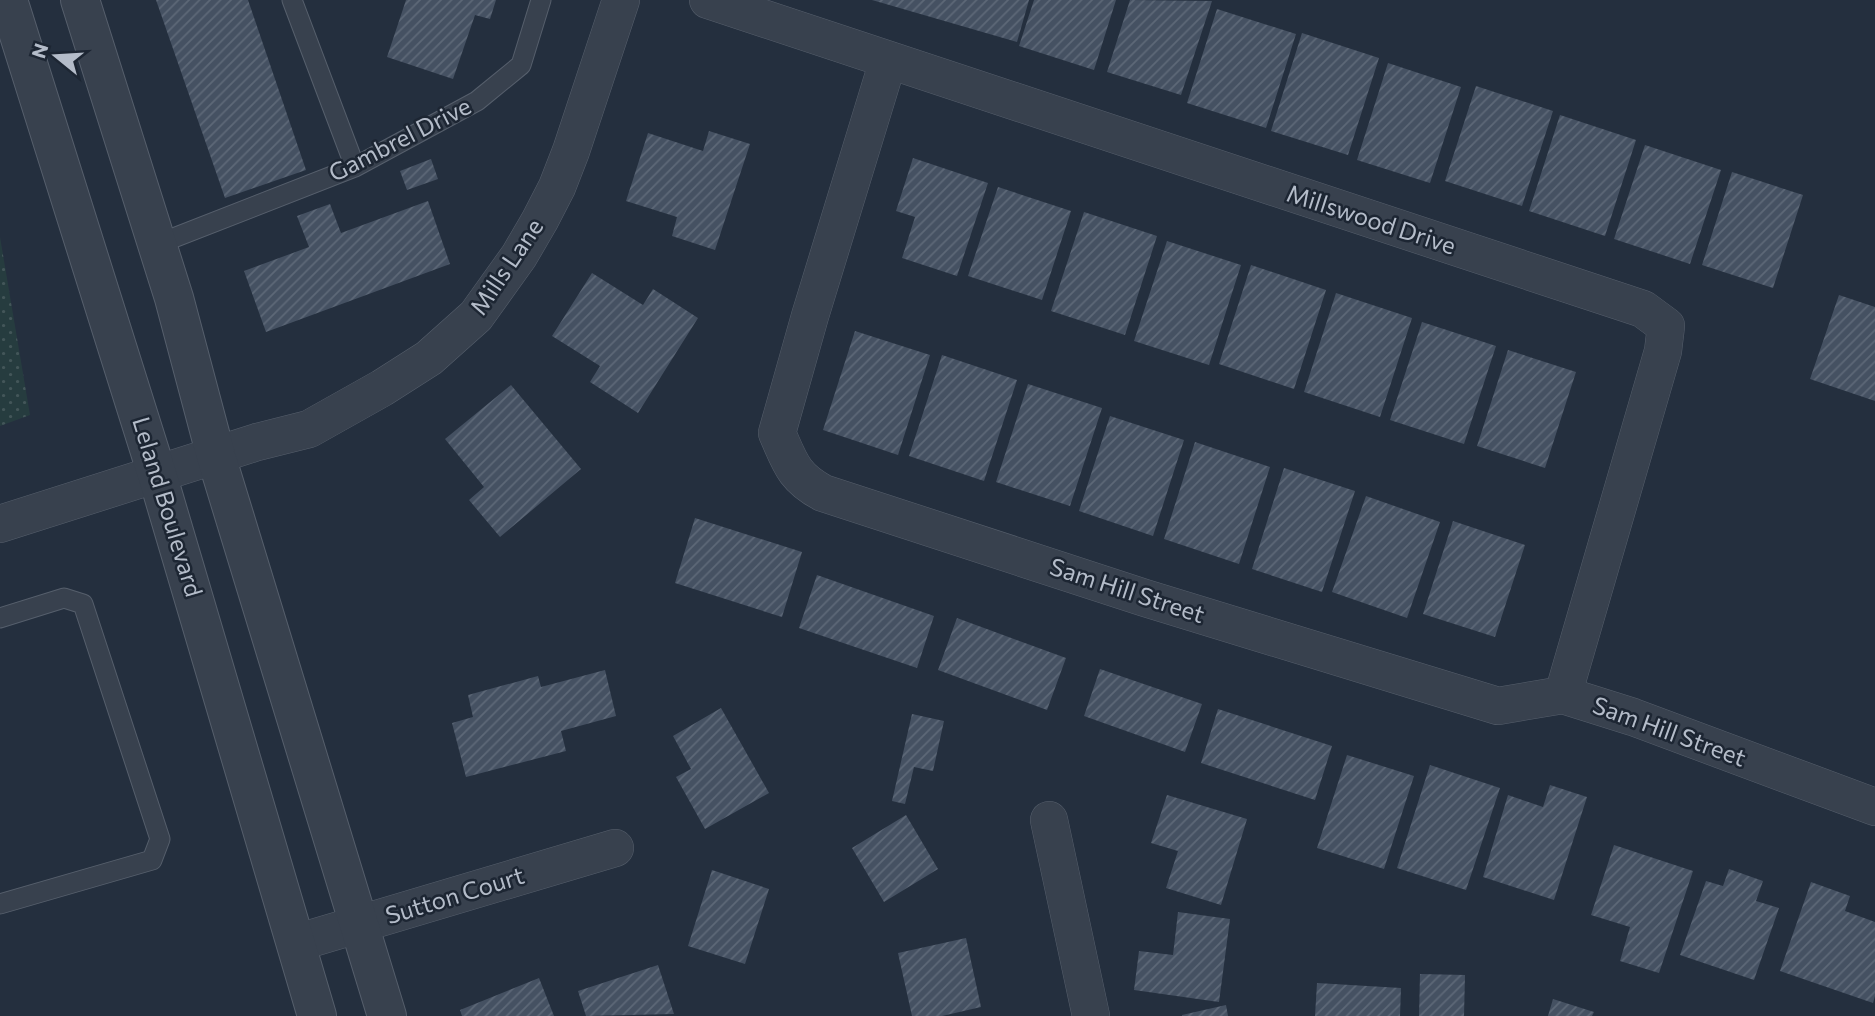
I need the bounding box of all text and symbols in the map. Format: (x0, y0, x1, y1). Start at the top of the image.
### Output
north arrow (21, 21, 91, 91)
text: N (26, 40, 52, 61)
street label: Gambrel Drive (323, 90, 475, 187)
street label: Millswood Drive (1283, 178, 1460, 260)
street label: Mills Lane (463, 213, 548, 320)
street label: Leland Boulevard (127, 413, 210, 600)
street label: Sam Hill Street (1046, 551, 1209, 628)
street label: Sam Hill Street (1589, 689, 1750, 772)
street label: Sutton Court (382, 860, 527, 929)

